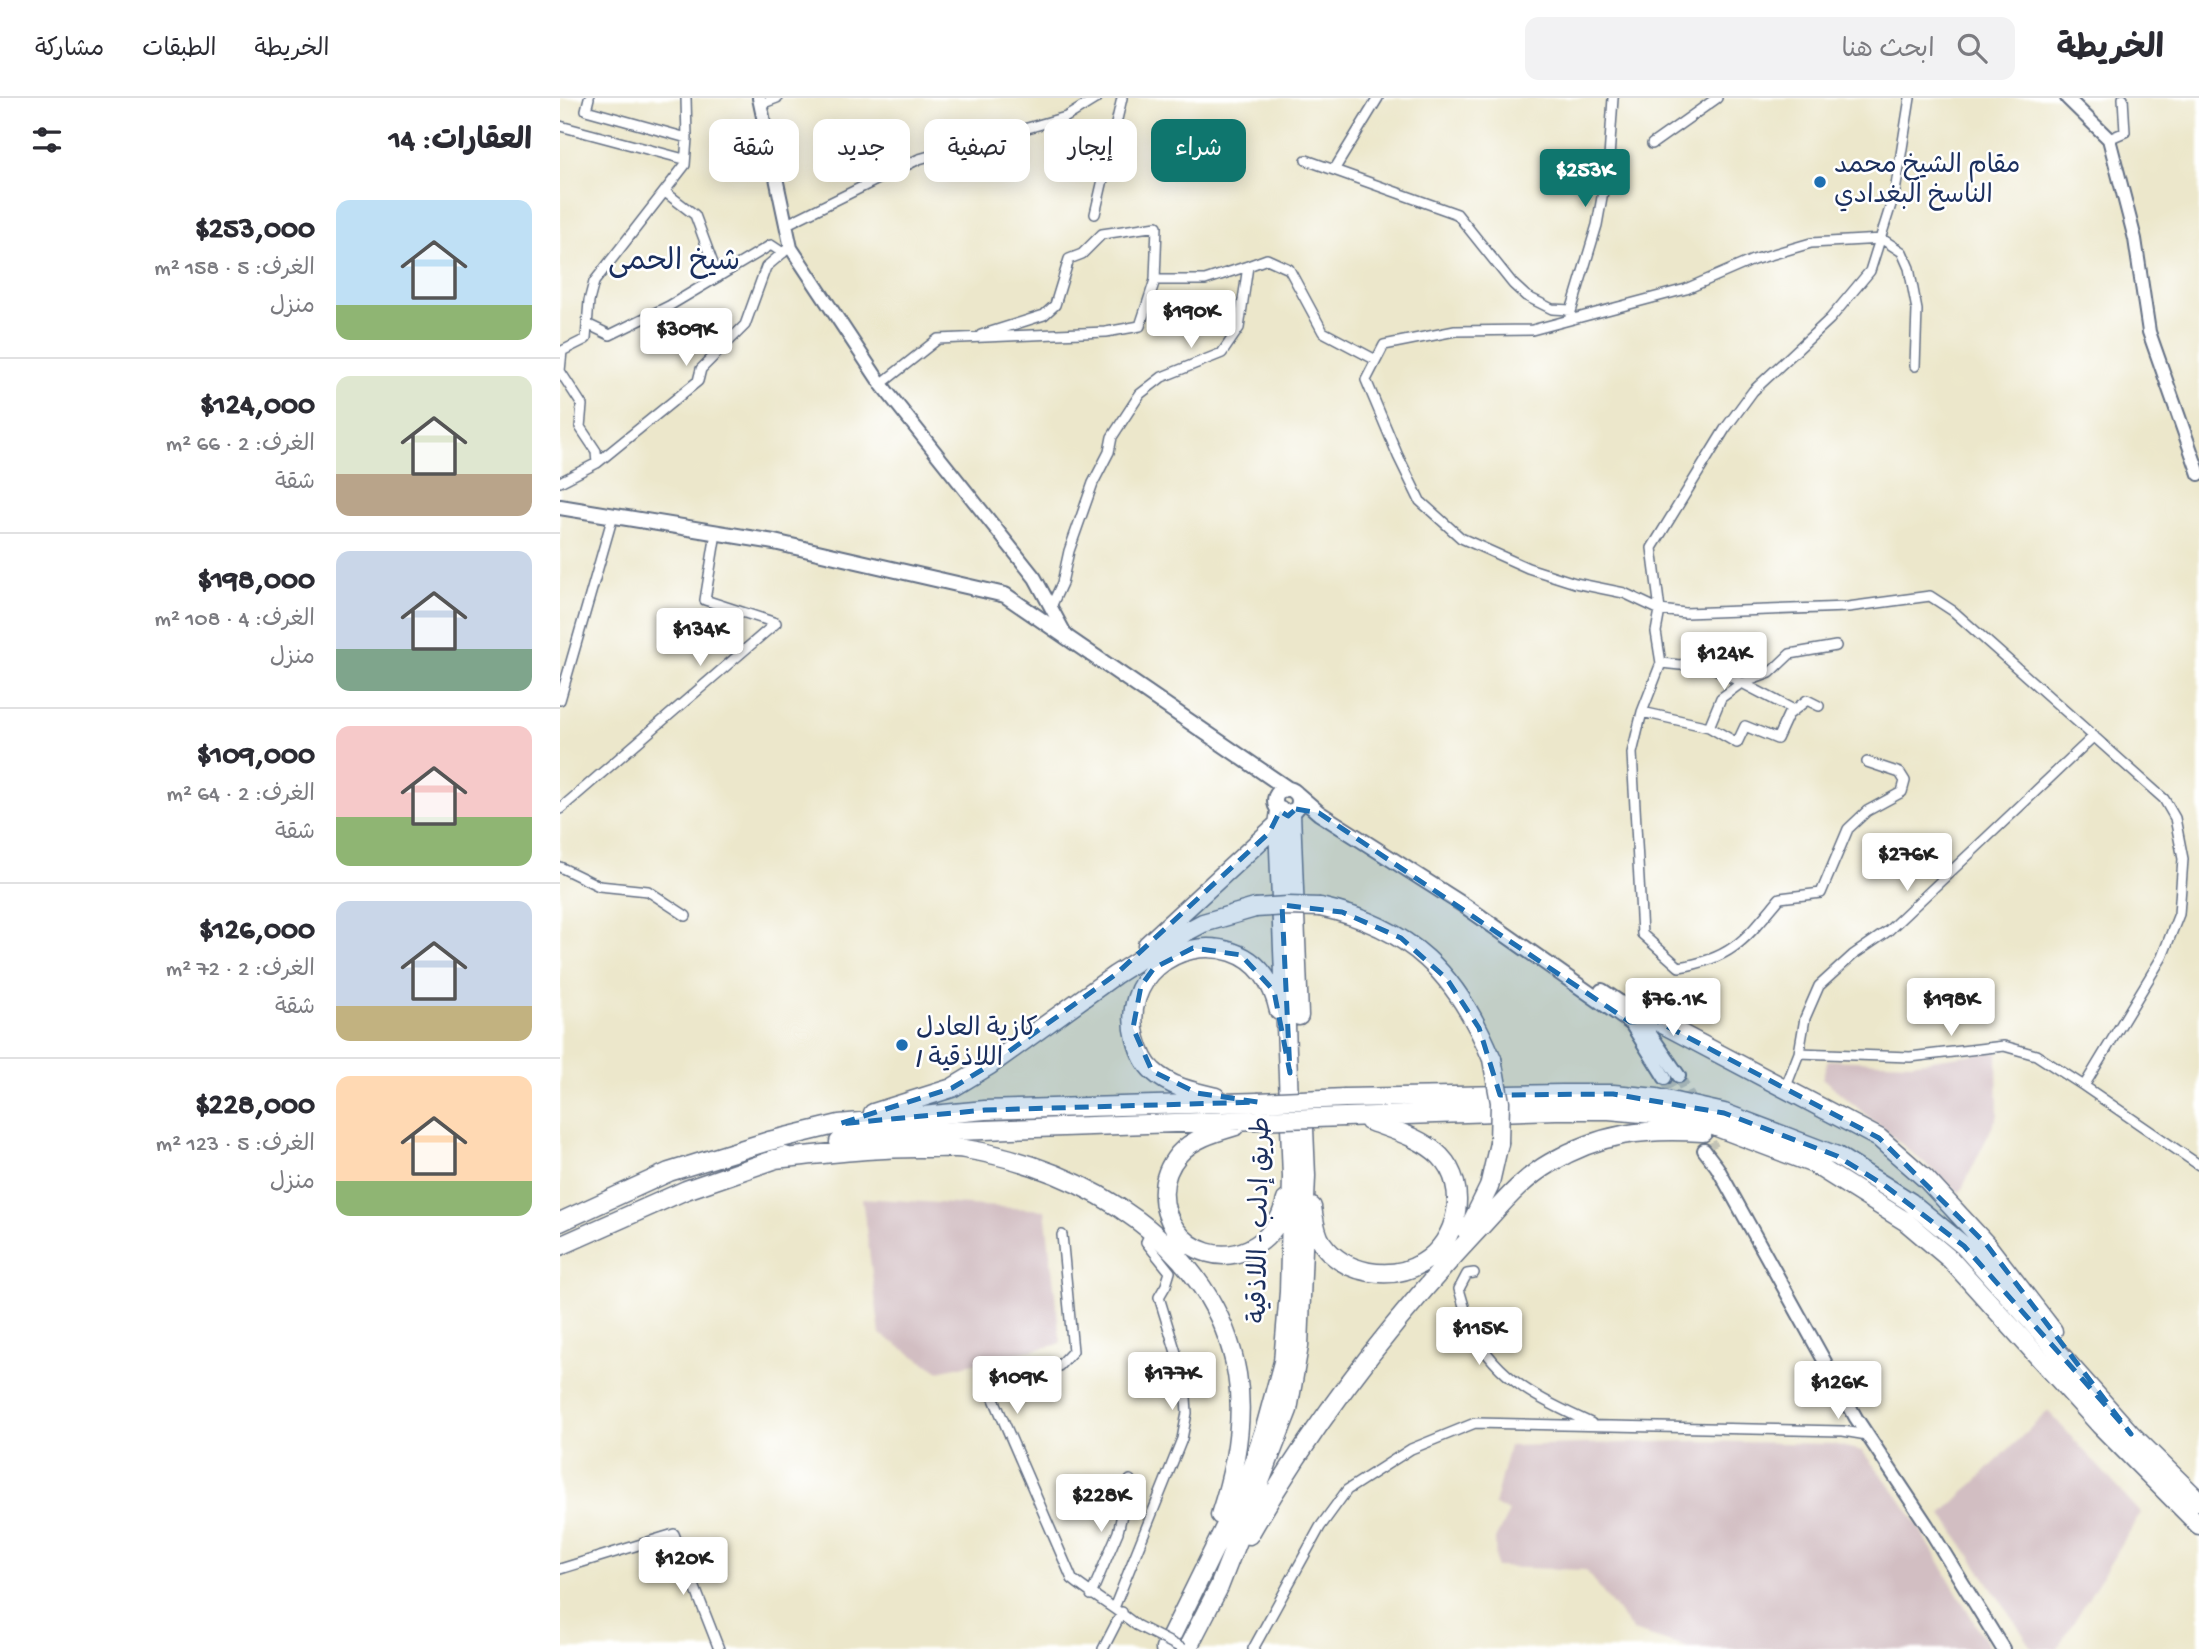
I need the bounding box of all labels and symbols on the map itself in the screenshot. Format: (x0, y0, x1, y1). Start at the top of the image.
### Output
pin: $253K (1536, 150, 1634, 209)
place label: مقام الشيخ محمد الناسخ البغدادي (1834, 152, 2020, 213)
marker: مقام الشيخ محمد الناسخ البغدادي (1812, 174, 1828, 190)
district label: شيخ الحمى (608, 245, 740, 281)
pin: $190K (1142, 290, 1240, 350)
pin: $309K (637, 308, 735, 368)
pin: $134K (651, 608, 749, 668)
pin: $124K (1675, 632, 1773, 692)
pin: $276K (1858, 834, 1956, 893)
pin: $76.1K (1616, 978, 1730, 1038)
pin: $198K (1902, 978, 2000, 1038)
place label: كازية العادل / اللاذقية (916, 1015, 1038, 1076)
marker: كازية العادل / اللاذقية (894, 1037, 910, 1053)
street label: طريق إدلب - اللاذقية (1245, 1116, 1279, 1324)
pin: $115K (1430, 1308, 1528, 1367)
pin: $177K (1123, 1352, 1221, 1412)
pin: $109K (968, 1356, 1066, 1416)
pin: $126K (1789, 1362, 1887, 1421)
pin: $228K (1052, 1474, 1150, 1534)
pin: $120K (634, 1538, 732, 1597)

